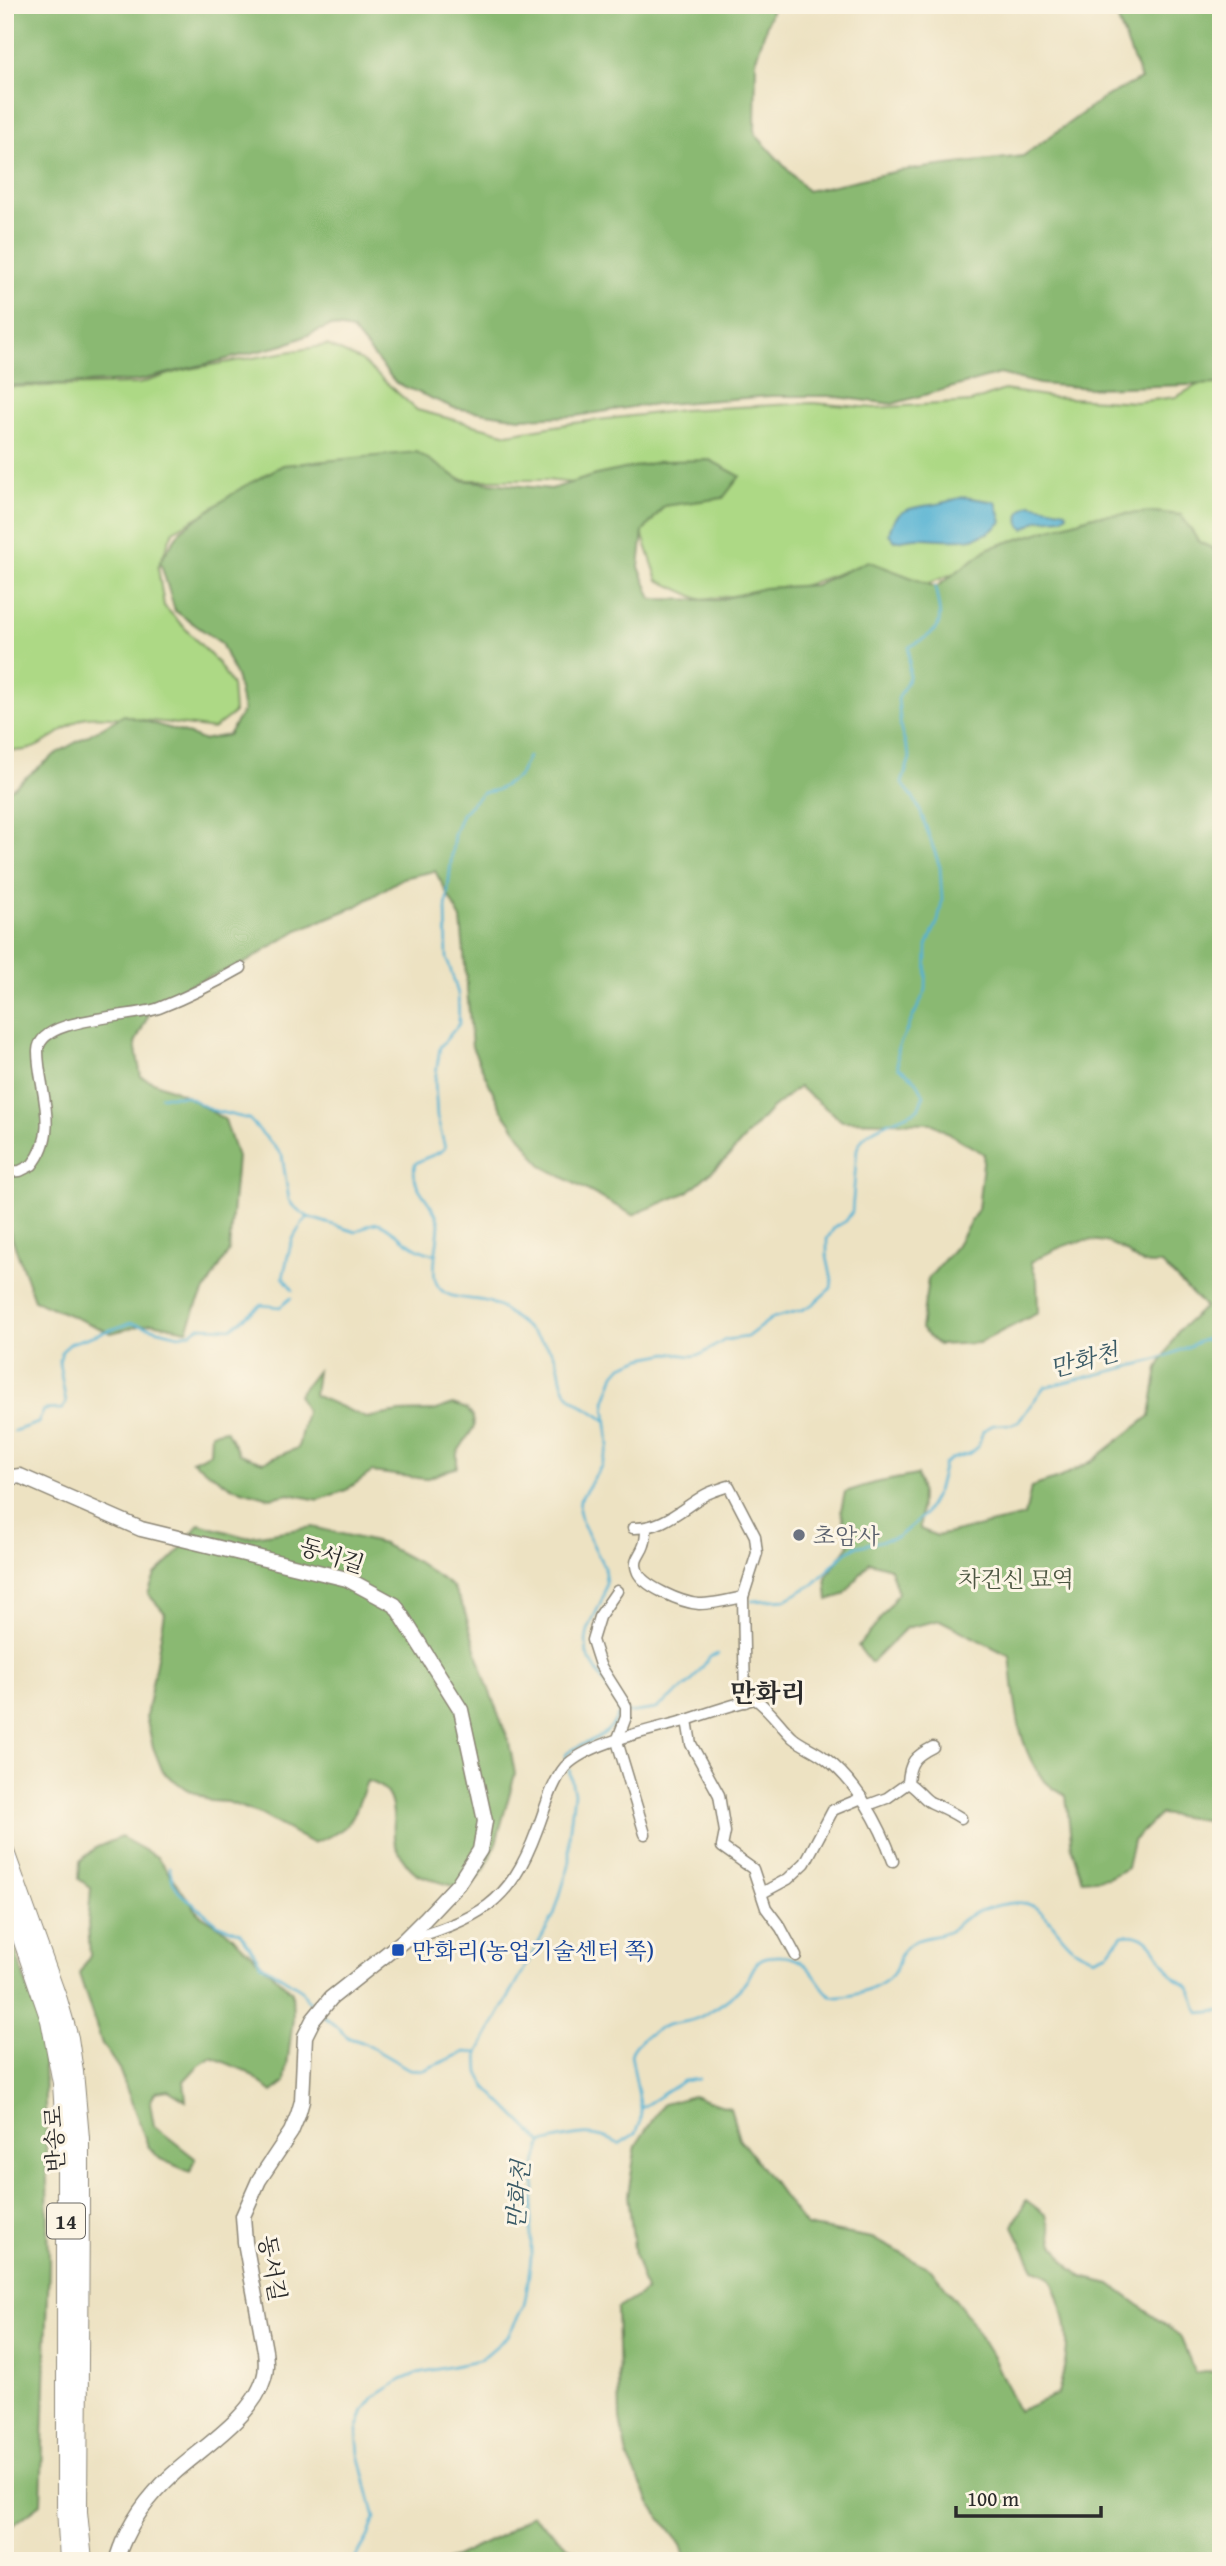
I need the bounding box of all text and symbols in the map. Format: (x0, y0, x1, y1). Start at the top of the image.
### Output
water label: 만화천 (1046, 1334, 1124, 1386)
place label: 초암사 (813, 1519, 880, 1552)
marker: 초암사 (791, 1527, 807, 1543)
street label: 동서길 (295, 1529, 369, 1581)
park label: 차건신 묘역 (958, 1562, 1074, 1595)
district label: 만화리 (730, 1673, 806, 1712)
place label: 만화리(농업기술센터 쪽) (412, 1934, 654, 1967)
marker: 만화리(농업기술센터 쪽) (390, 1942, 406, 1958)
street label: 반송로 (36, 2105, 72, 2173)
water label: 만화천 (498, 2157, 539, 2231)
road number: 14 (47, 2204, 85, 2238)
street label: 동서길 (251, 2232, 295, 2304)
scale bar (956, 2475, 1102, 2519)
text: 100 m (967, 2483, 1019, 2514)

